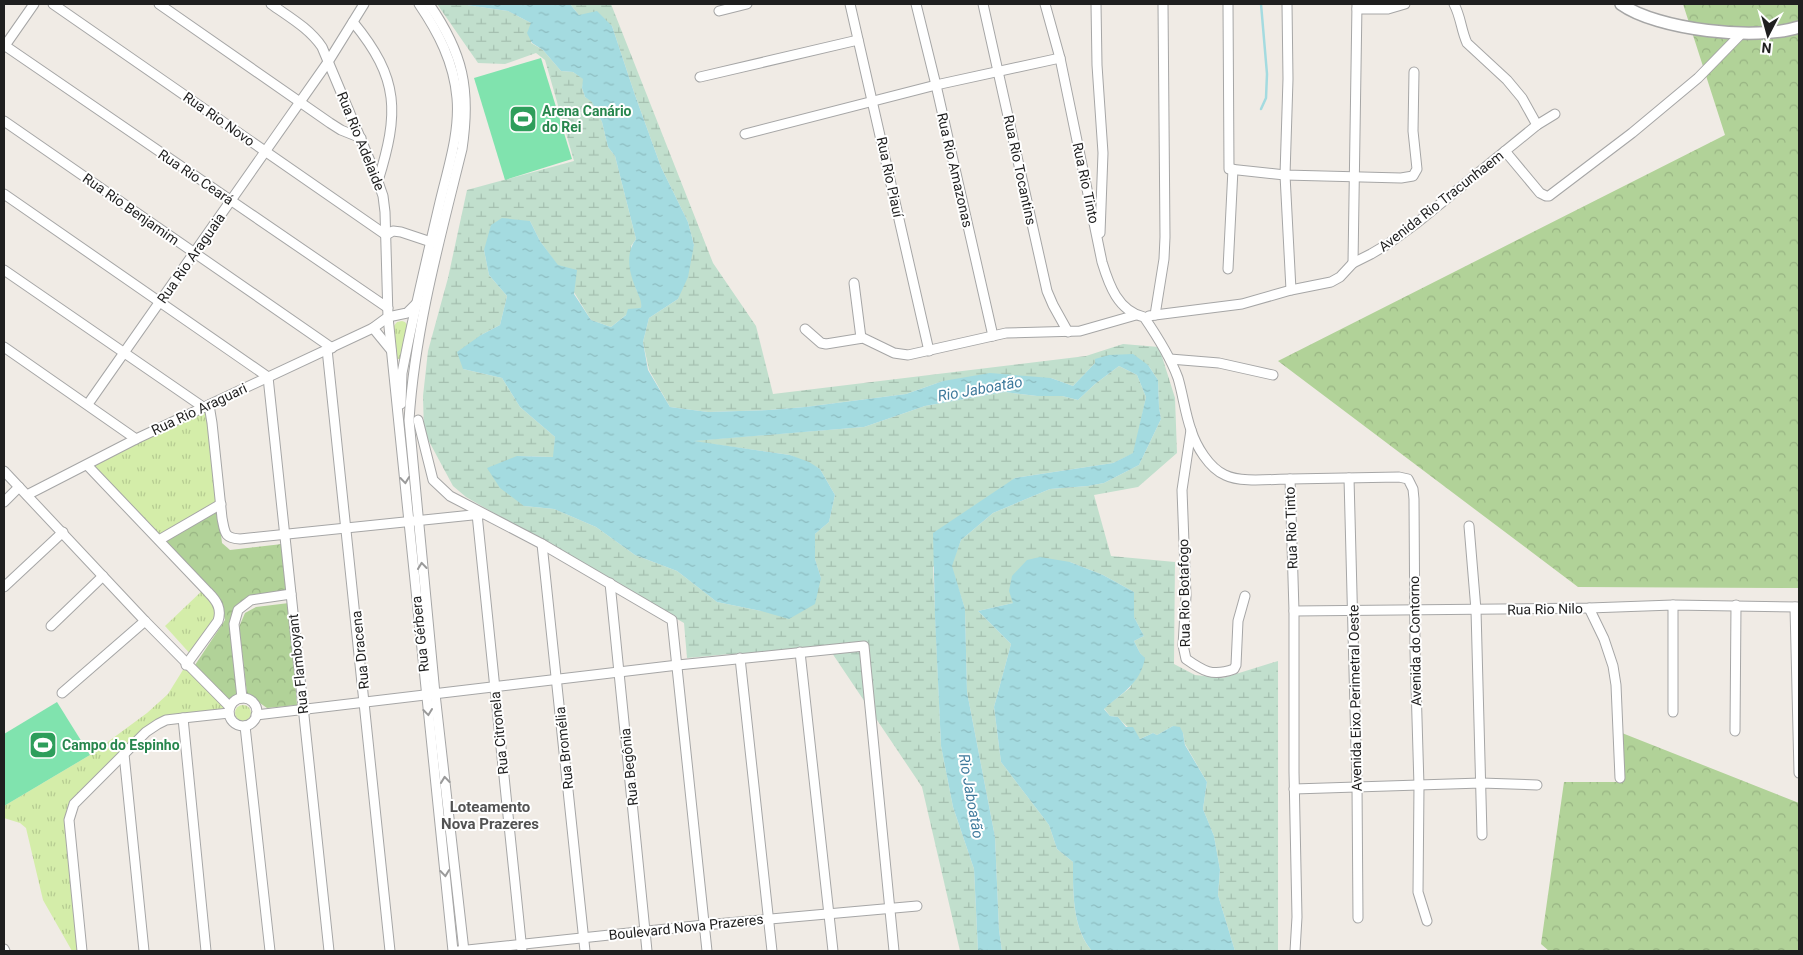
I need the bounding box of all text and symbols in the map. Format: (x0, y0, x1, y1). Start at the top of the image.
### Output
north arrow (1743, 10, 1793, 60)
text: N (1761, 39, 1772, 56)
street label: Rua Rio Novo (180, 89, 258, 149)
street label: Rua Rio Adelaide (334, 89, 388, 193)
place label: Arena Canário do Rei (542, 103, 632, 135)
sports icon: Arena Canário do Rei (508, 104, 538, 134)
street label: Rua Rio Amazonas (934, 111, 976, 229)
street label: Rua Rio Tocantins (1001, 114, 1039, 226)
street label: Rua Rio Piauí (874, 135, 906, 219)
street label: Rua Rio Tinto (1070, 141, 1102, 225)
street label: Rua Rio Ceará (155, 146, 237, 208)
street label: Avenida Rio Tracunhaem (1375, 147, 1507, 255)
street label: Rua Rio Benjamim (80, 170, 182, 248)
street label: Rua Rio Araguaia (154, 210, 228, 306)
water label: Rio Jaboatão (936, 373, 1024, 405)
street label: Rua Rio Araguari (149, 380, 249, 438)
one-way arrow (399, 477, 410, 485)
street label: Rua Rio Tinto (1282, 486, 1300, 570)
street label: Rua Rio Botafogo (1175, 539, 1193, 647)
one-way arrow (417, 562, 428, 570)
street label: Avenida do Contorno (1406, 576, 1424, 706)
street label: Rua Gérbera (408, 595, 432, 673)
street label: Rua Rio Nilo (1507, 600, 1583, 618)
street label: Avenida Eixo Perimetral Oeste (1345, 605, 1365, 791)
street label: Rua Dracena (348, 610, 372, 690)
street label: Rua Flamboyant (285, 613, 311, 715)
street label: Rua Citronela (487, 691, 511, 775)
street label: Rua Bromélia (552, 706, 576, 790)
one-way arrow (422, 708, 433, 716)
street label: Rua Begônia (617, 727, 641, 807)
sports icon: Campo do Espinho (28, 730, 58, 760)
place label: Campo do Espinho (62, 737, 180, 753)
water label: Rio Jaboatão (955, 752, 987, 840)
one-way arrow (440, 776, 451, 784)
district label: Loteamento Nova Prazeres (441, 798, 539, 833)
one-way arrow (439, 870, 450, 878)
street label: Boulevard Nova Prazeres (608, 911, 764, 943)

